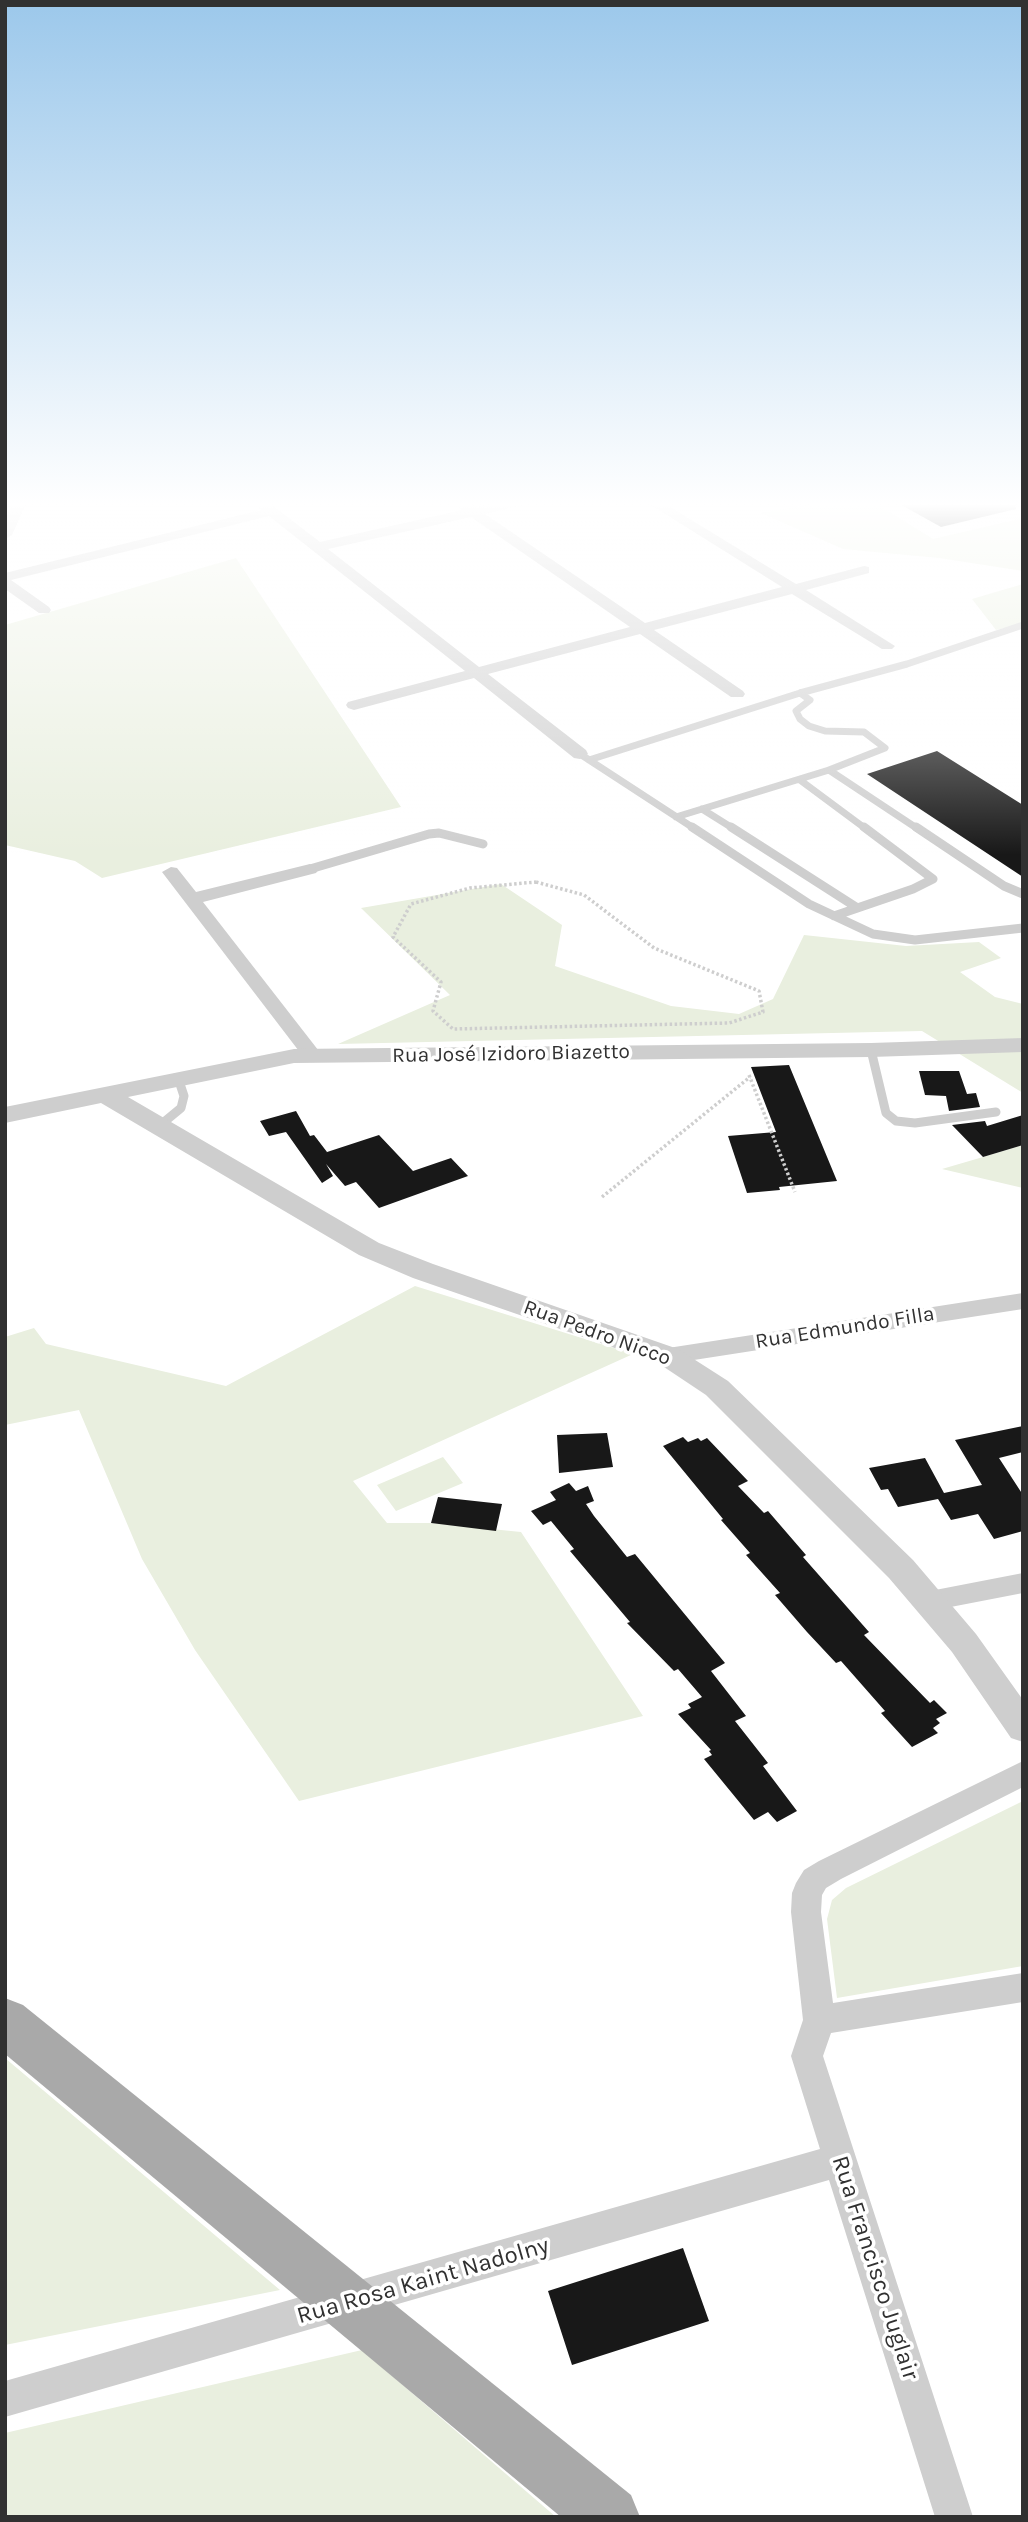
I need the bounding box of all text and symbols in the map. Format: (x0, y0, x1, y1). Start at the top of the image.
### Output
street label: Rua José Izidoro Biazetto (392, 1039, 630, 1069)
street label: Rua Pedro Nicco (520, 1295, 674, 1371)
street label: Rua Edmundo Filla (754, 1301, 936, 1355)
street label: Rua Francisco Juglair (825, 2152, 925, 2384)
street label: Rua Rosa Kaint Nadolny (294, 2231, 552, 2331)

